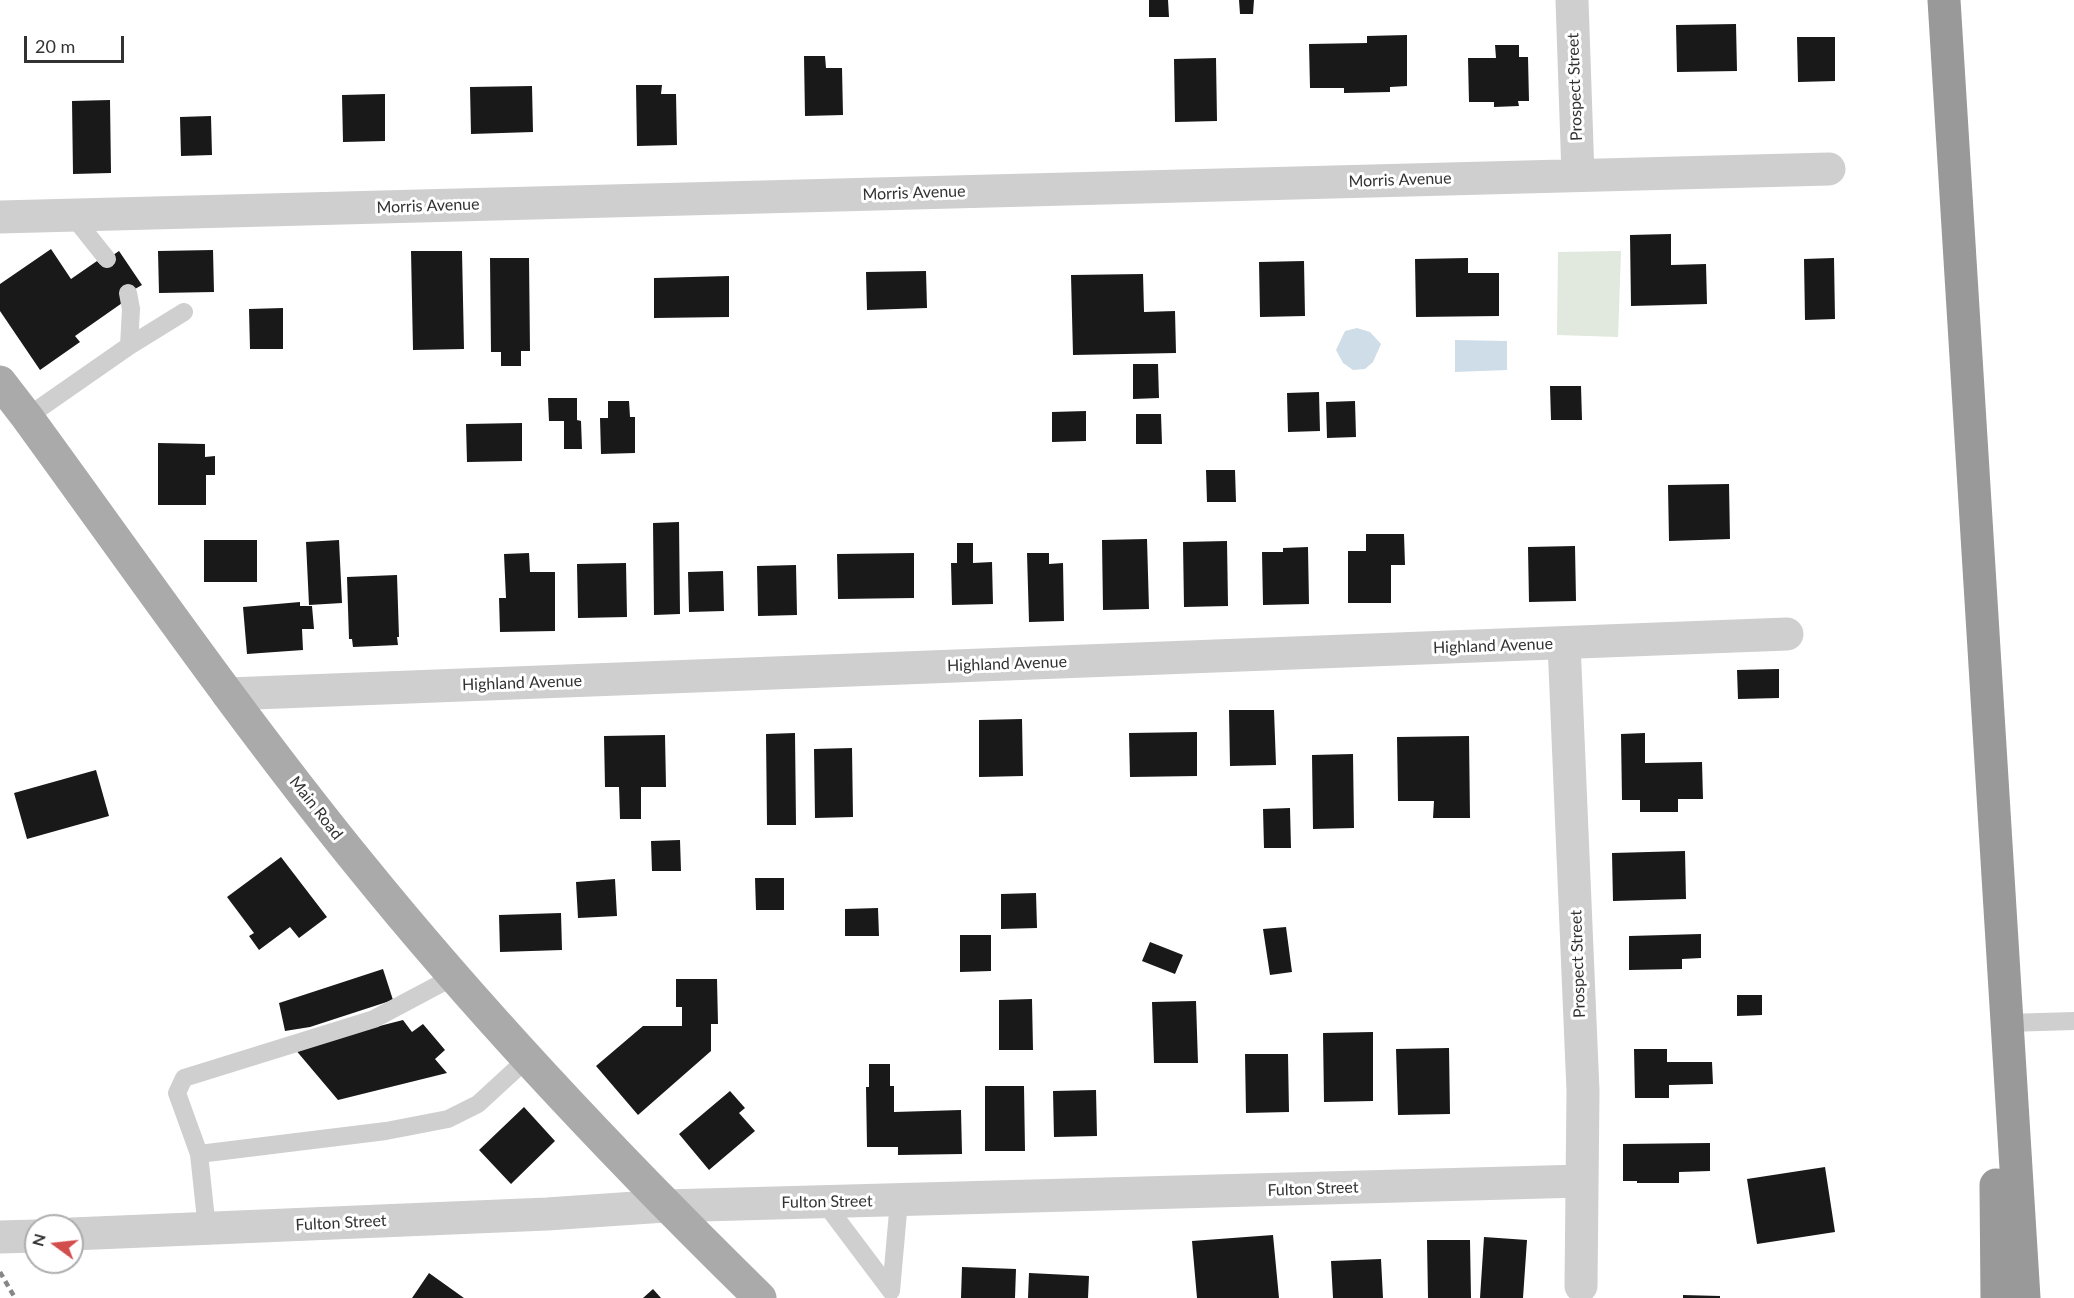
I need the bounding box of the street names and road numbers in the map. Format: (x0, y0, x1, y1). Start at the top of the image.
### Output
street label: Prospect Street (1564, 33, 1586, 141)
street label: Morris Avenue (1348, 169, 1452, 191)
street label: Morris Avenue (862, 182, 966, 204)
street label: Morris Avenue (376, 195, 480, 217)
street label: Highland Avenue (1433, 634, 1553, 658)
street label: Highland Avenue (947, 652, 1067, 676)
street label: Highland Avenue (462, 671, 582, 695)
street label: Main Road (285, 773, 347, 843)
street label: Prospect Street (1567, 910, 1589, 1018)
street label: Fulton Street (1267, 1178, 1359, 1200)
street label: Fulton Street (781, 1192, 873, 1212)
street label: Fulton Street (295, 1211, 387, 1235)

